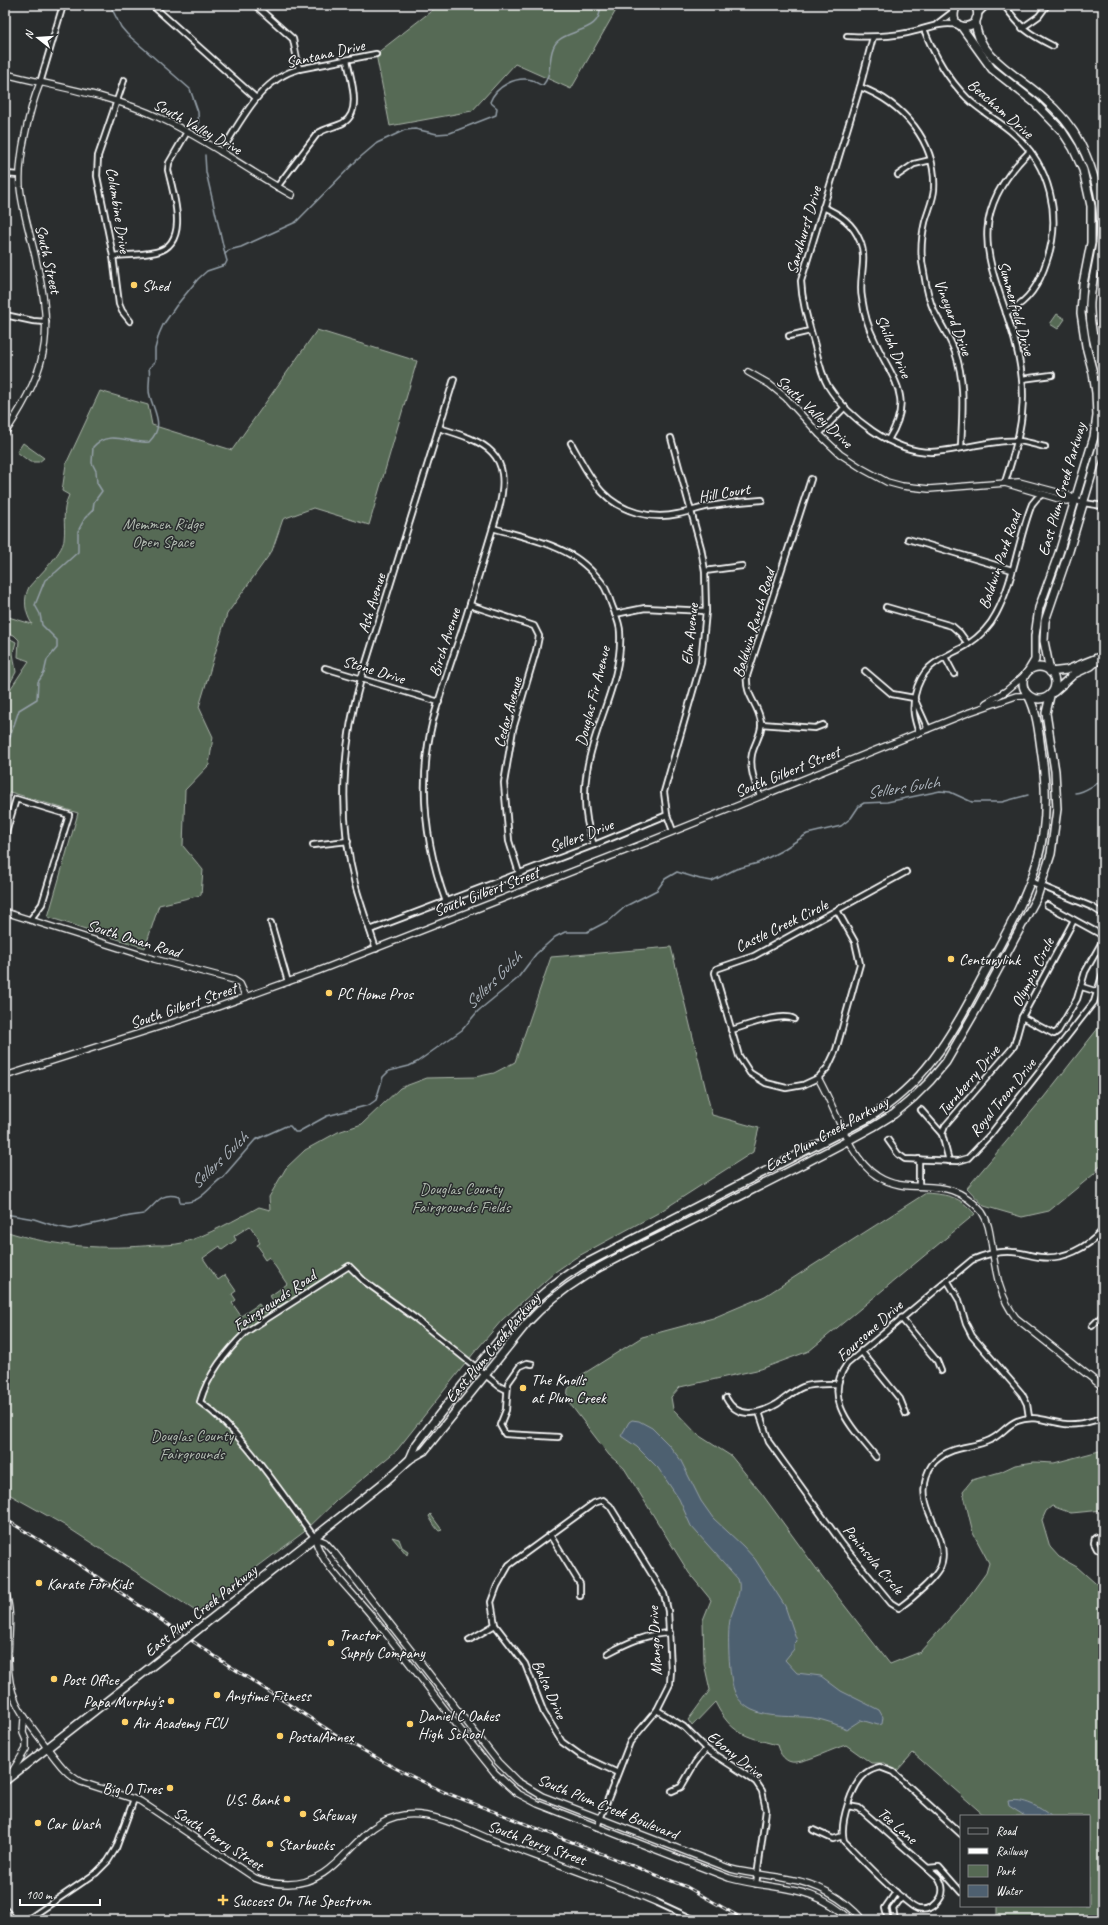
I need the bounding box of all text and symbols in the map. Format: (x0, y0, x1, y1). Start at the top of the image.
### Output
north arrow (18, 18, 58, 58)
text: N (21, 28, 37, 40)
street label: Santana Drive (284, 35, 368, 73)
street label: Beacham Drive (963, 75, 1039, 144)
street label: South Valley Drive (150, 94, 247, 160)
street label: Columbine Drive (101, 166, 135, 256)
street label: Sandhurst Drive (782, 182, 827, 276)
street label: South Street (30, 223, 66, 297)
street label: Summerfield Drive (993, 259, 1040, 359)
place label: Shed (142, 276, 172, 296)
street label: Vineyard Drive (929, 277, 977, 360)
marker: Shed (129, 280, 139, 290)
street label: Shiloh Drive (870, 312, 917, 383)
street label: South Valley Drive (772, 371, 858, 454)
street label: East Plum Creek Parkway (1033, 419, 1091, 558)
street label: Hill Court (697, 479, 753, 507)
street label: Baldwin Park Road (974, 506, 1027, 612)
park label: Memmen Ridge Open Space (123, 514, 205, 552)
street label: Baldwin Ranch Road (728, 564, 781, 680)
street label: Ash Avenue (353, 569, 391, 636)
street label: Elm Avenue (677, 601, 703, 666)
street label: Birch Avenue (425, 604, 466, 679)
street label: Douglas Fir Avenue (571, 643, 615, 748)
street label: Stone Drive (340, 651, 409, 689)
street label: Cedar Avenue (489, 673, 527, 750)
street label: South Gilbert Street (732, 741, 845, 802)
water label: Sellers Gulch (866, 771, 942, 804)
street label: Sellers Drive (546, 814, 618, 857)
street label: South Gilbert Street (431, 862, 544, 921)
street label: Castle Creek Circle (732, 894, 833, 957)
street label: South Oman Road (84, 915, 186, 963)
street label: Olympia Circle (1007, 933, 1060, 1010)
water label: Sellers Gulch (460, 946, 527, 1013)
place label: Centurylink (959, 950, 1021, 970)
marker: Centurylink (946, 954, 956, 964)
street label: South Gilbert Street (127, 978, 242, 1034)
place label: PC Home Pros (337, 984, 415, 1004)
marker: PC Home Pros (324, 988, 334, 998)
street label: Turnberry Drive (933, 1040, 1005, 1120)
street label: Royal Troon Drive (965, 1053, 1042, 1141)
street label: East Plum Creek Parkway (761, 1091, 893, 1176)
water label: Sellers Gulch (186, 1127, 254, 1193)
park label: Douglas County Fairgrounds Fields (412, 1179, 512, 1217)
street label: Fairgrounds Road (229, 1264, 322, 1336)
street label: East Plum Creek Parkway (441, 1287, 546, 1407)
street label: Foursome Drive (832, 1295, 908, 1366)
place label: The Knolls at Plum Creek (531, 1370, 607, 1408)
marker: The Knolls at Plum Creek (518, 1383, 528, 1393)
park label: Douglas County Fairgrounds (151, 1426, 235, 1464)
street label: Peninsula Circle (838, 1521, 909, 1600)
street label: East Plum Creek Parkway (140, 1560, 262, 1661)
place label: Karate For Kids (47, 1574, 134, 1594)
marker: Karate For Kids (34, 1578, 44, 1588)
street label: Mango Drive (643, 1604, 667, 1676)
place label: Tractor Supply Company (339, 1625, 426, 1663)
marker: Tractor Supply Company (326, 1638, 336, 1648)
street label: Balsa Drive (527, 1657, 572, 1724)
place label: Post Office (62, 1670, 121, 1690)
marker: Post Office (49, 1674, 59, 1684)
place label: Anytime Fitness (225, 1686, 312, 1706)
marker: Anytime Fitness (212, 1690, 222, 1700)
place label: Papa Murphy's (83, 1692, 165, 1712)
marker: Papa Murphy's (166, 1696, 176, 1706)
place label: Daniel C Oakes High School (418, 1706, 501, 1744)
place label: Air Academy FCU (133, 1713, 229, 1733)
marker: Air Academy FCU (120, 1717, 130, 1727)
marker: Daniel C Oakes High School (405, 1719, 415, 1729)
place label: PostalAnnex (288, 1727, 355, 1747)
street label: Ebony Drive (703, 1727, 769, 1784)
marker: PostalAnnex (275, 1731, 285, 1741)
street label: South Plum Creek Boulevard (534, 1770, 683, 1845)
place label: Big O Tires (102, 1779, 164, 1799)
marker: Big O Tires (165, 1783, 175, 1793)
place label: U.S. Bank (225, 1790, 280, 1810)
marker: U.S. Bank (282, 1794, 292, 1804)
street label: South Perry Street (170, 1802, 269, 1876)
street label: Tee Lane (873, 1803, 923, 1850)
place label: Safeway (311, 1805, 357, 1825)
marker: Safeway (298, 1809, 308, 1819)
place label: Car Wash (46, 1814, 102, 1834)
legend (960, 1815, 1090, 1907)
street label: South Perry Street (485, 1816, 590, 1871)
marker: Car Wash (33, 1818, 43, 1828)
text: Road (996, 1823, 1018, 1839)
place label: Starbucks (278, 1835, 336, 1855)
marker: Starbucks (265, 1839, 275, 1849)
text: Railway (996, 1843, 1028, 1859)
text: Park (996, 1863, 1017, 1879)
scale bar (20, 1881, 100, 1907)
text: Water (996, 1883, 1024, 1899)
text: 100 m (26, 1887, 53, 1903)
place label: Success On The Spectrum (232, 1891, 372, 1911)
marker: Success On The Spectrum (217, 1894, 229, 1906)

